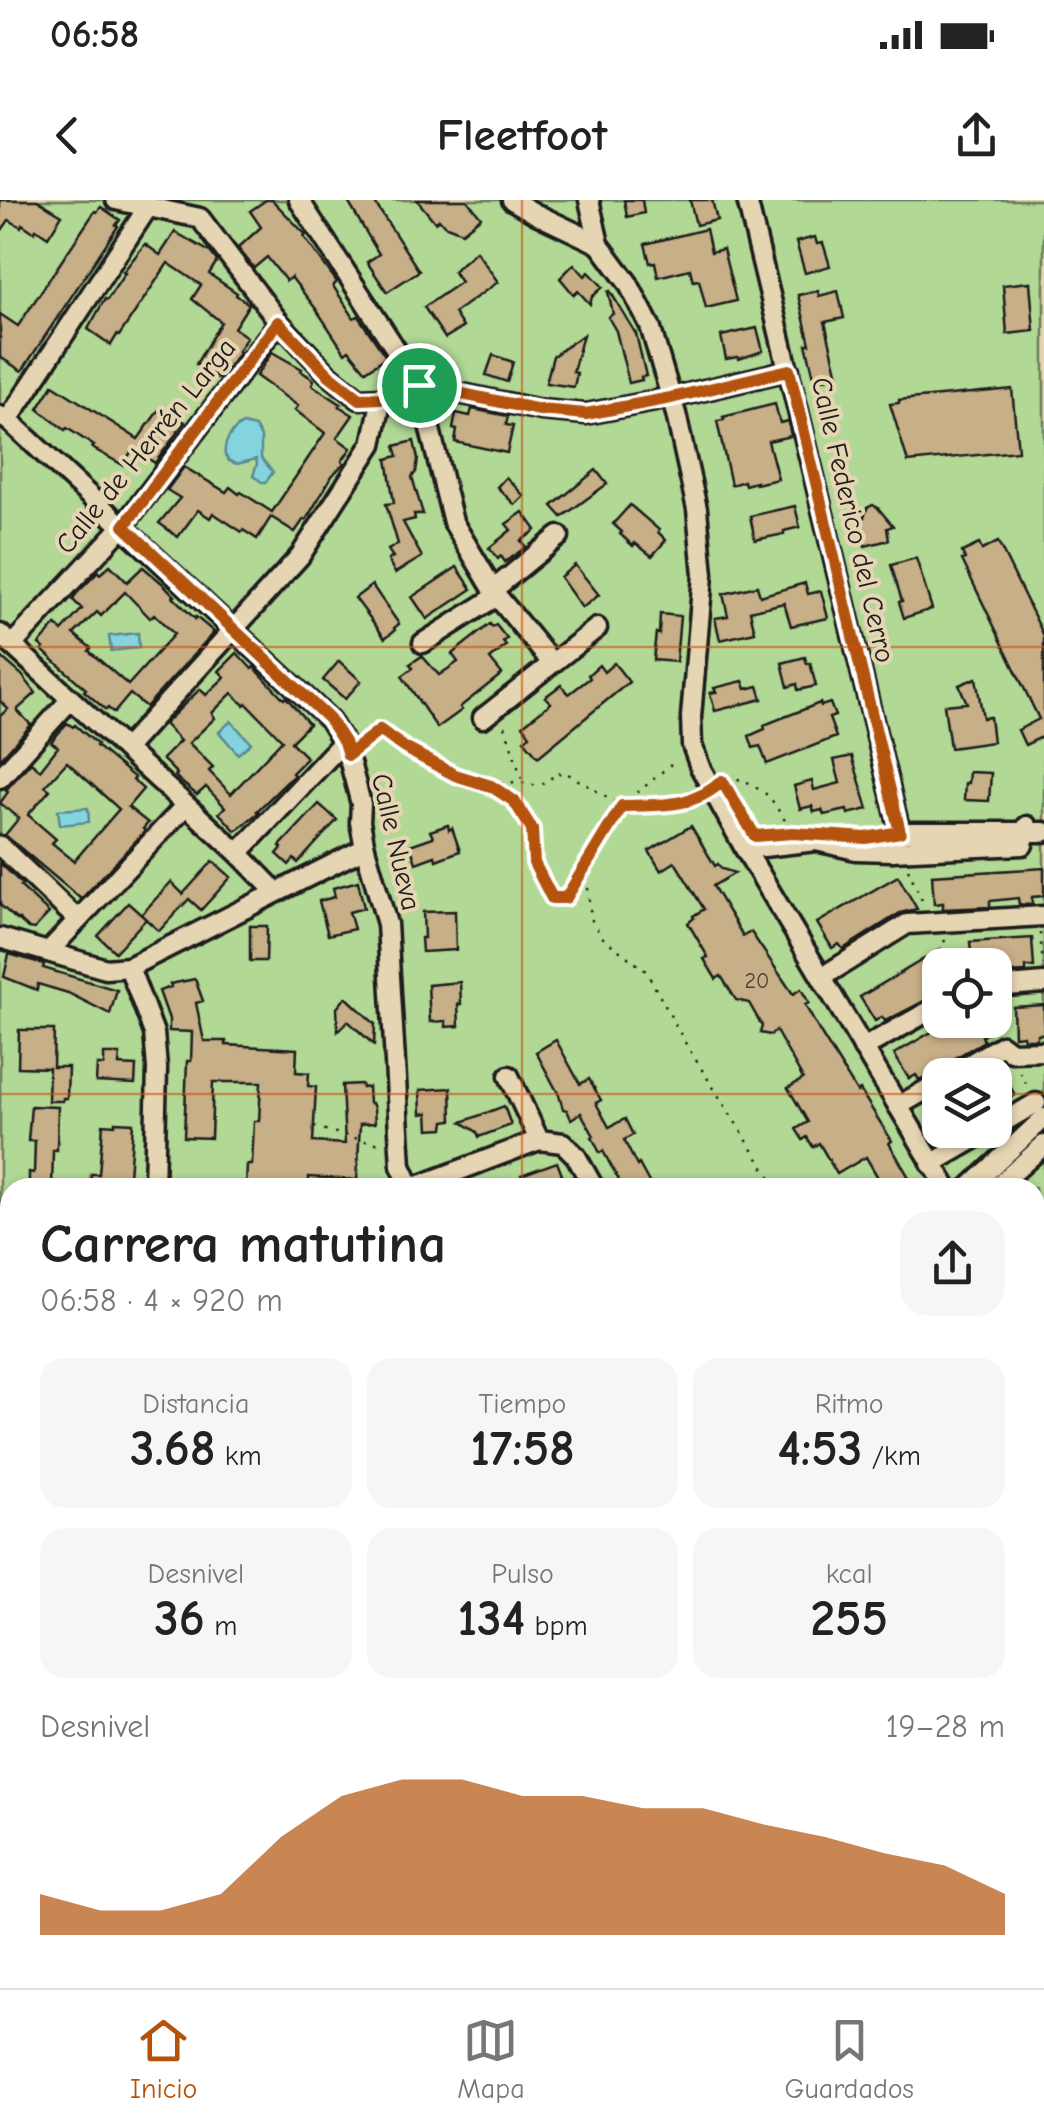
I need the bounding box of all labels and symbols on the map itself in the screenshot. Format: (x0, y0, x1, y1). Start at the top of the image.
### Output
street label: Calle de Herrén Larga (49, 332, 243, 560)
pin (377, 343, 462, 428)
street label: Calle Federico del Cerro (805, 374, 901, 666)
street label: Calle Nueva (365, 770, 427, 914)
house number: 20 (745, 968, 769, 994)

